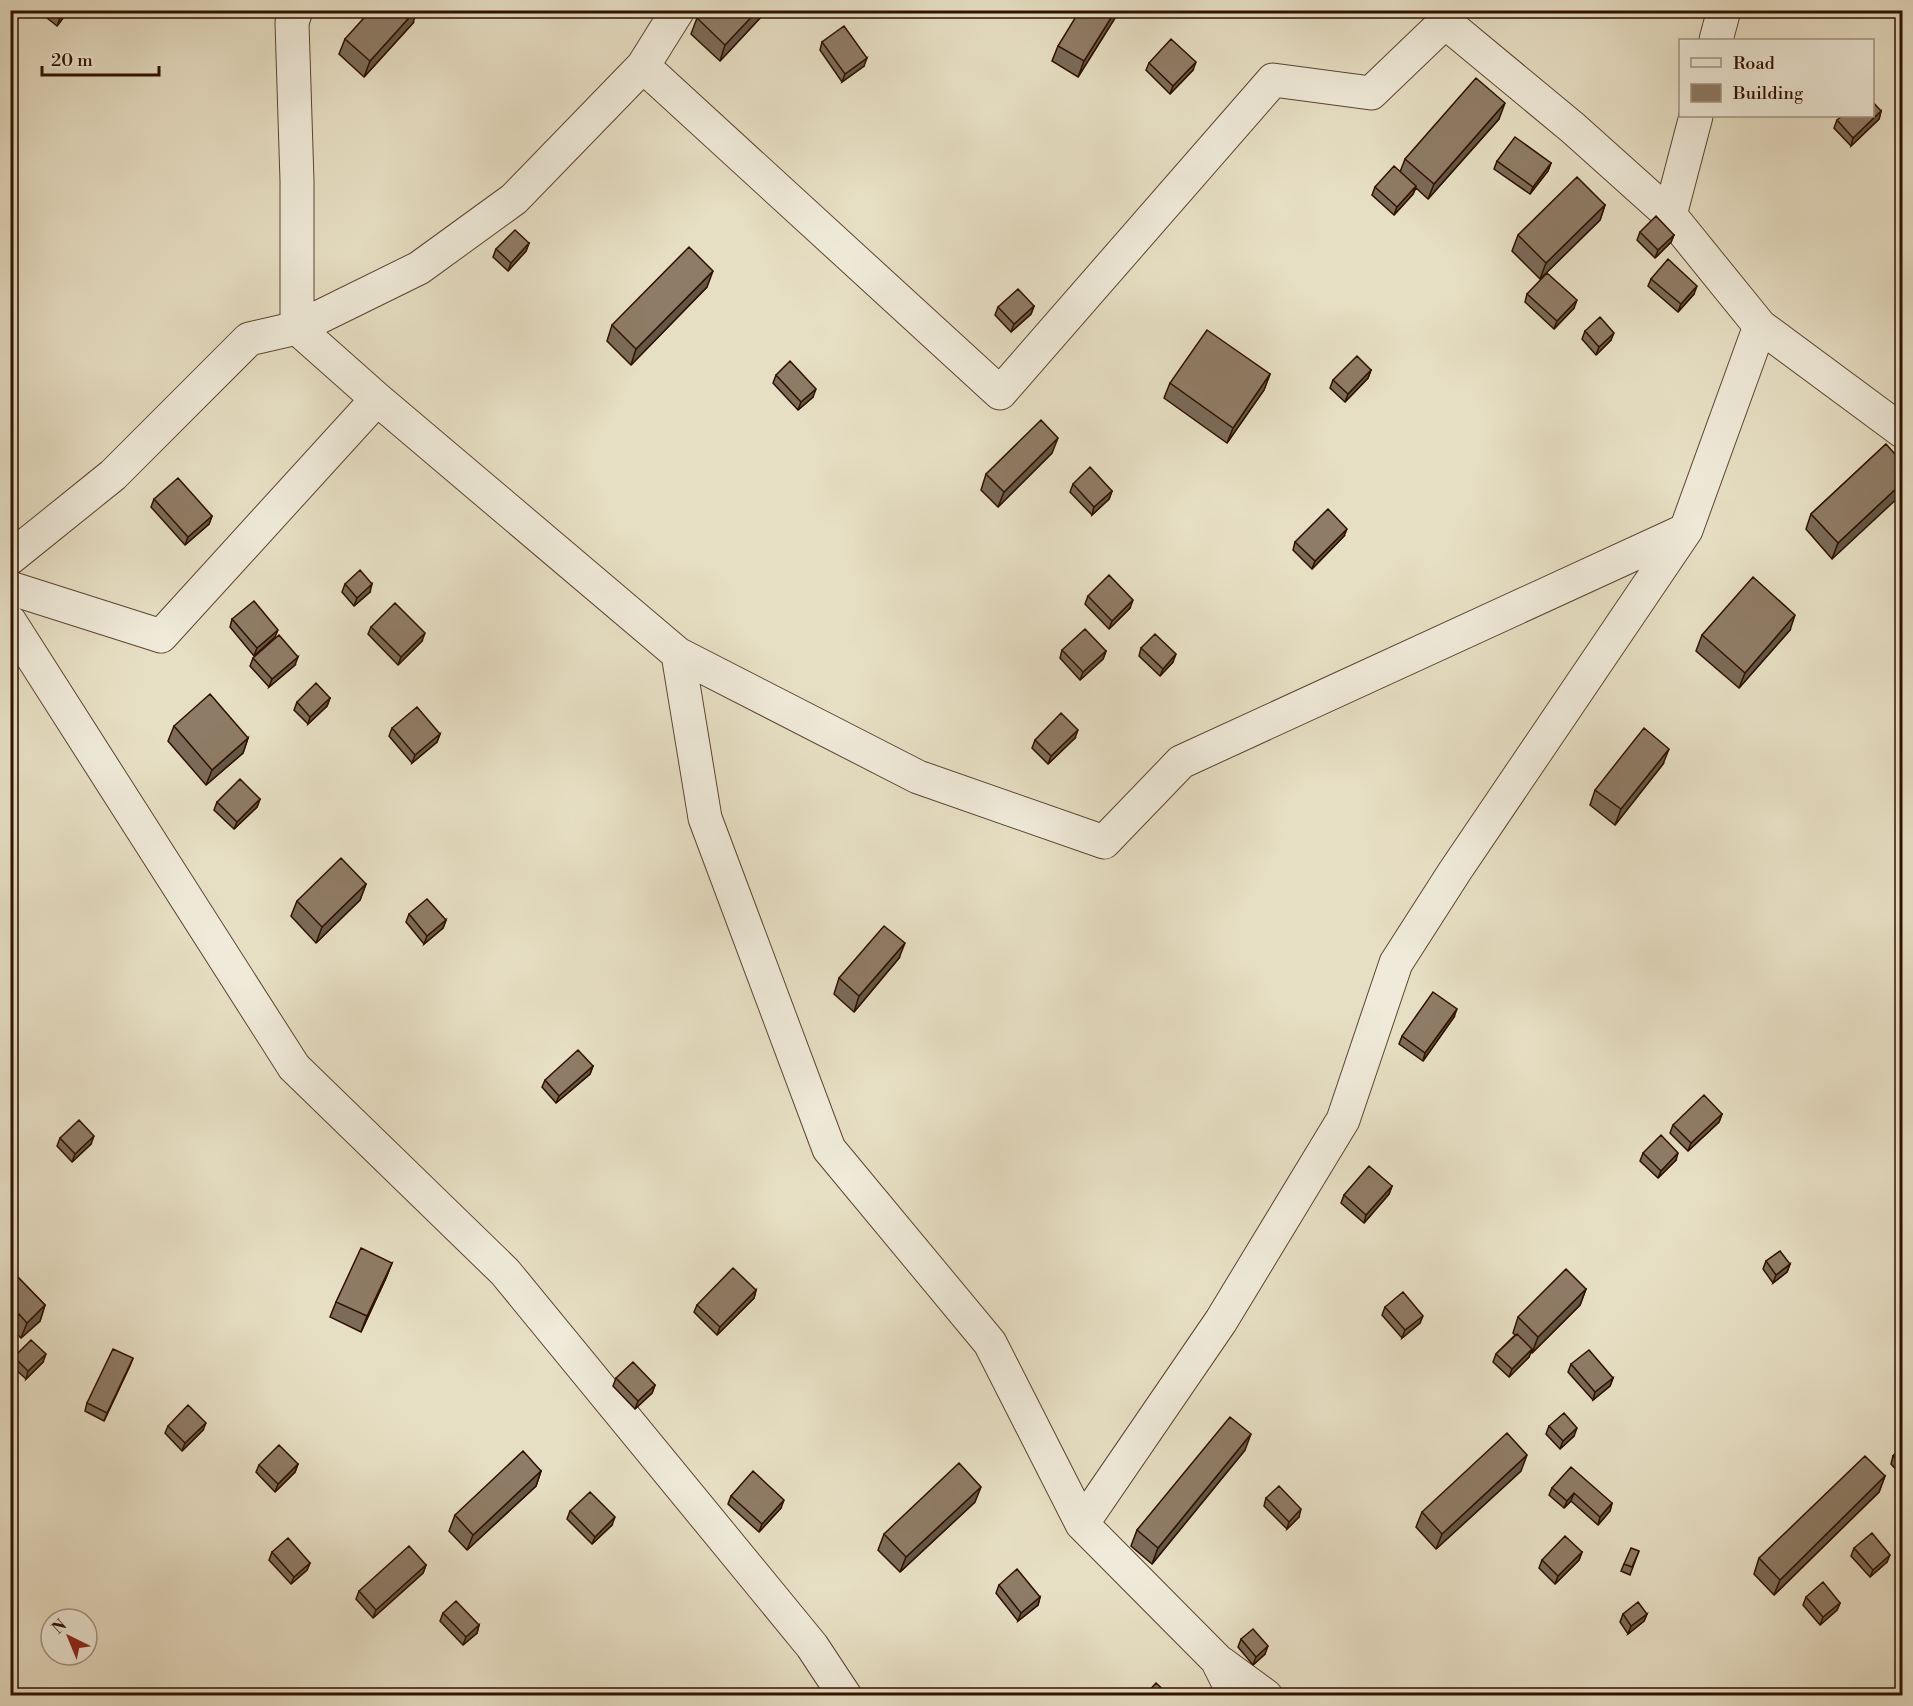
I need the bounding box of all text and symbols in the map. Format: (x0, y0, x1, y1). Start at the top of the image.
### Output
scale bar (42, 39, 159, 77)
legend (1679, 39, 1874, 117)
text: 20 m (51, 49, 93, 72)
text: Road (1733, 52, 1776, 75)
text: Building (1732, 82, 1804, 105)
north arrow (39, 1607, 99, 1667)
text: N (48, 1615, 71, 1638)

